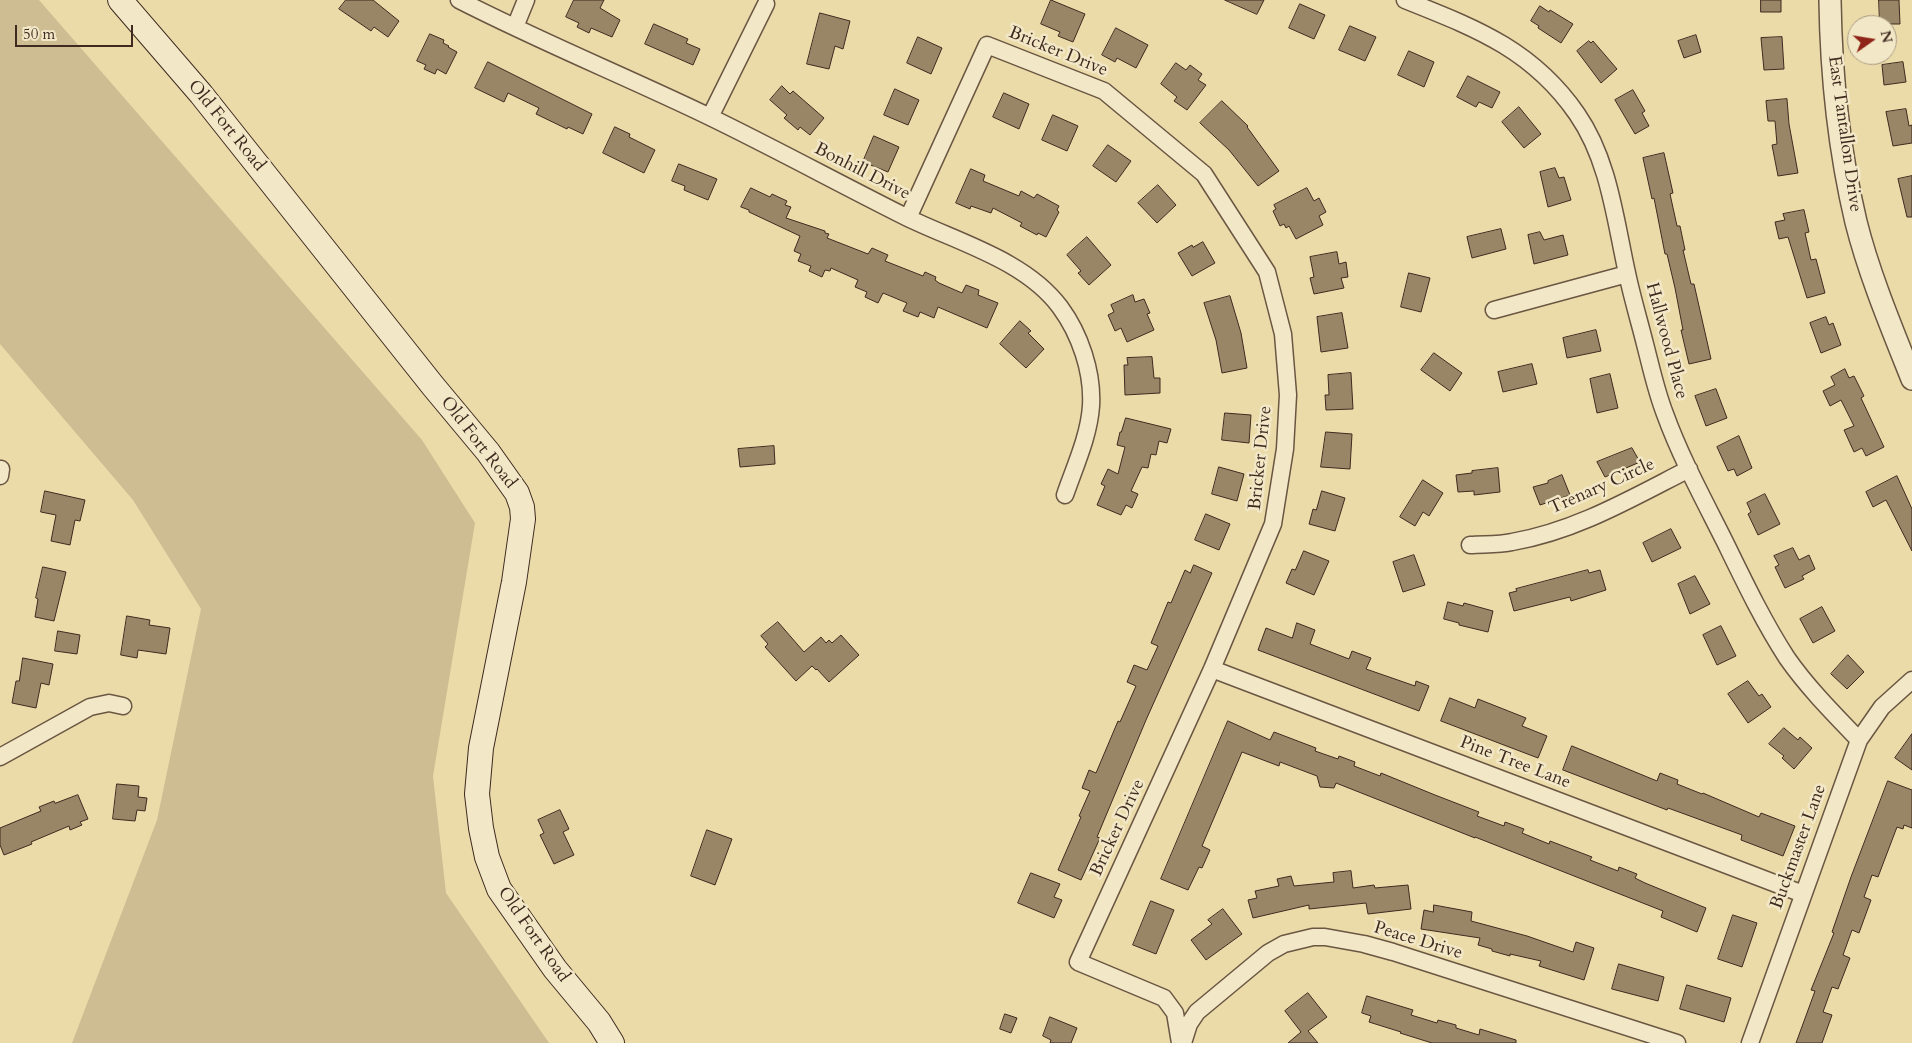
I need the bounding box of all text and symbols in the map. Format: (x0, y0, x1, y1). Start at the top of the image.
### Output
scale bar (18, 15, 135, 47)
north arrow (1847, 15, 1897, 65)
street label: Bricker Drive (1005, 22, 1111, 82)
text: 50 m (23, 24, 55, 44)
text: N (1876, 29, 1897, 45)
street label: East Tantallon Drive (1822, 54, 1866, 214)
street label: Old Fort Road (183, 76, 269, 176)
street label: Bonhill Drive (810, 139, 914, 205)
street label: Hallwood Place (1640, 280, 1692, 402)
street label: Old Fort Road (435, 393, 521, 493)
street label: Bricker Drive (1245, 405, 1277, 511)
street label: Trenary Circle (1546, 454, 1658, 520)
street label: Pine Tree Lane (1457, 732, 1573, 794)
street label: Bricker Drive (1086, 776, 1150, 880)
street label: Buckmaster Lane (1766, 782, 1832, 912)
street label: Old Fort Road (492, 883, 574, 987)
street label: Peace Drive (1371, 917, 1465, 965)

